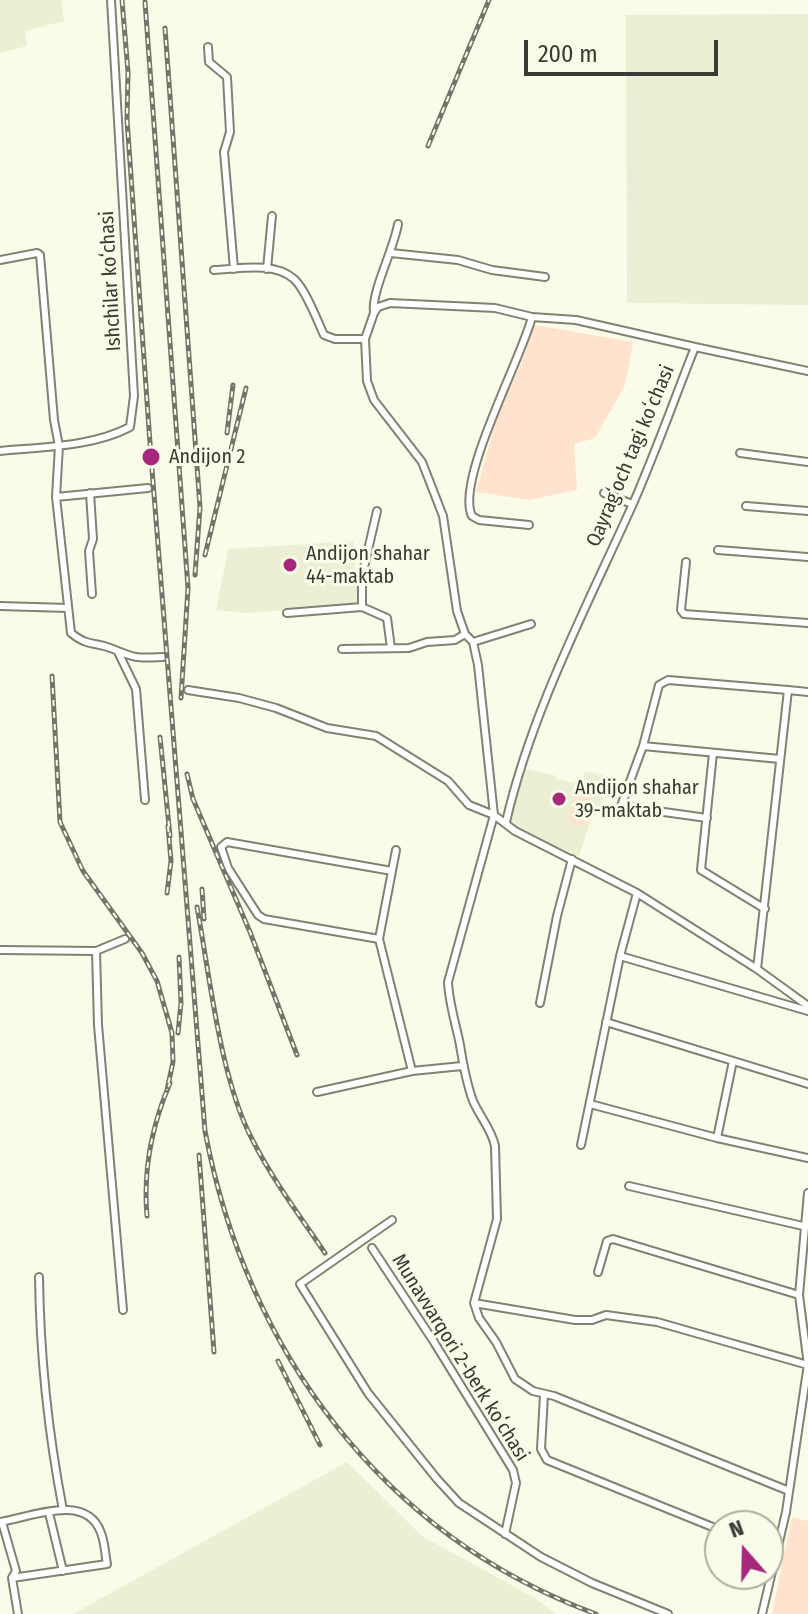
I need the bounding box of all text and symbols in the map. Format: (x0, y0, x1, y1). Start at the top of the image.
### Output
scale bar (528, 24, 722, 74)
text: 200 m (538, 40, 598, 68)
street label: Ishchilar koʻchasi (95, 210, 127, 352)
street label: Qayragʻoch tagi koʻchasi (582, 362, 680, 550)
place label: Andijon 2 (169, 445, 245, 469)
marker: Andijon 2 (140, 446, 162, 468)
place label: Andijon shahar 44-maktab (306, 542, 430, 589)
marker: Andijon shahar 44-maktab (281, 556, 299, 574)
place label: Andijon shahar 39-maktab (575, 776, 699, 823)
marker: Andijon shahar 39-maktab (550, 790, 568, 808)
street label: Munavvarqori 2-berk koʻchasi (386, 1250, 534, 1466)
north arrow (704, 1510, 784, 1590)
text: N (725, 1514, 747, 1544)

